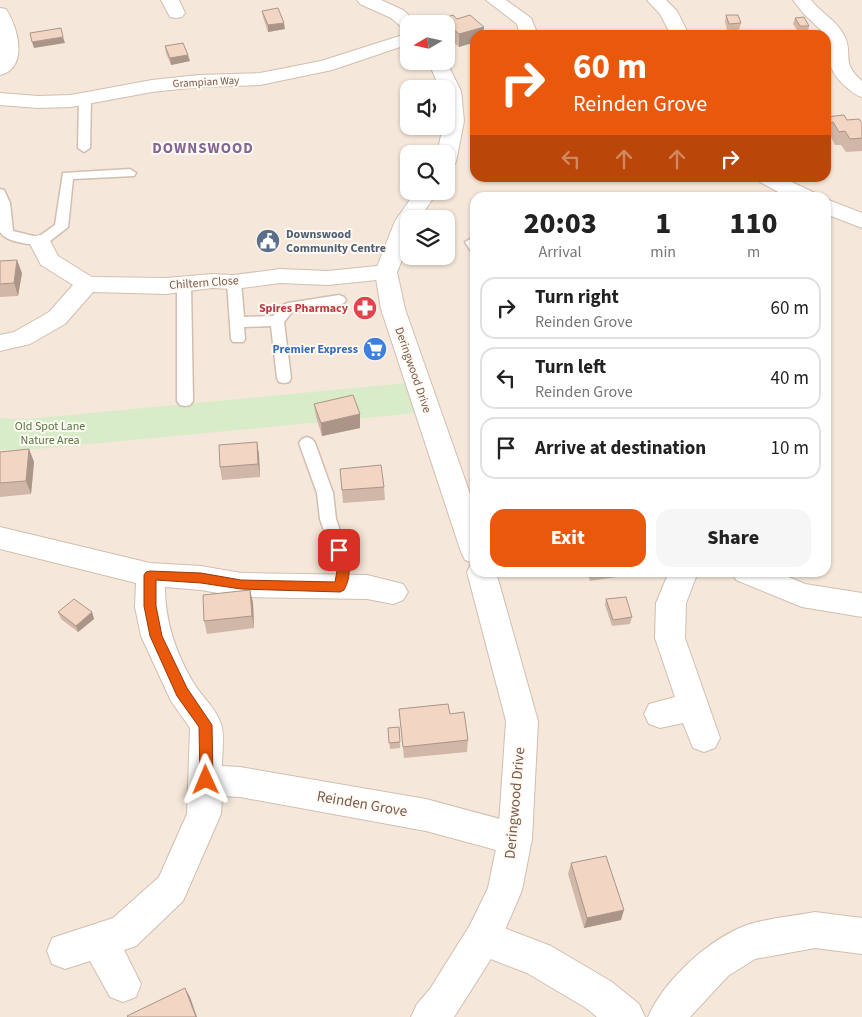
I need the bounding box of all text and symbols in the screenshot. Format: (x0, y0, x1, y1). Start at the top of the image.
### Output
north arrow (400, 15, 455, 70)
map controls (400, 15, 455, 265)
text: 60 m (573, 42, 647, 92)
icon: right (490, 50, 555, 115)
street label: Grampian Way (172, 73, 240, 91)
button: sound (400, 80, 455, 135)
text: Reinden Grove (573, 88, 707, 120)
district label: DOWNSWOOD (152, 138, 254, 159)
button: search (400, 145, 455, 200)
icon: left (557, 145, 585, 173)
icon: ahead (610, 145, 638, 173)
icon: ahead (663, 145, 691, 173)
icon: right (716, 145, 744, 173)
text: 20:03 (523, 202, 597, 245)
text: 1 (655, 202, 671, 245)
text: 110 (730, 202, 778, 245)
button: layers (400, 210, 455, 265)
place label: Downswood Community Centre (286, 226, 386, 257)
public building icon: Downswood Community Centre (255, 228, 281, 254)
text: Arrival (539, 241, 582, 263)
text: min (650, 241, 676, 263)
text: m (747, 241, 760, 263)
street label: Chiltern Close (169, 272, 239, 294)
text: Turn right (535, 284, 619, 311)
icon: right (492, 294, 520, 322)
pharmacy icon: Spires Pharmacy (352, 295, 378, 321)
text: 60 m (771, 295, 809, 322)
place label: Spires Pharmacy (259, 300, 349, 317)
text: Reinden Grove (535, 311, 633, 333)
street label: Deringwood Drive (390, 325, 436, 415)
supermarket icon: Premier Express (362, 336, 388, 362)
place label: Premier Express (272, 341, 358, 358)
text: Turn left (535, 354, 606, 381)
icon: left (492, 364, 520, 392)
text: 40 m (771, 365, 809, 392)
text: Reinden Grove (535, 381, 633, 403)
park label: Old Spot Lane Nature Area (15, 418, 85, 449)
icon: arrive (492, 434, 520, 462)
text: Arrive at destination (535, 435, 706, 462)
text: 10 m (771, 435, 809, 462)
button: Exit (490, 509, 646, 567)
button: Share (656, 509, 811, 567)
pin (318, 529, 360, 571)
icon: arrive (325, 536, 353, 564)
street label: Deringwood Drive (500, 746, 530, 860)
position arrow (179, 753, 231, 805)
street label: Reinden Grove (315, 786, 409, 822)

